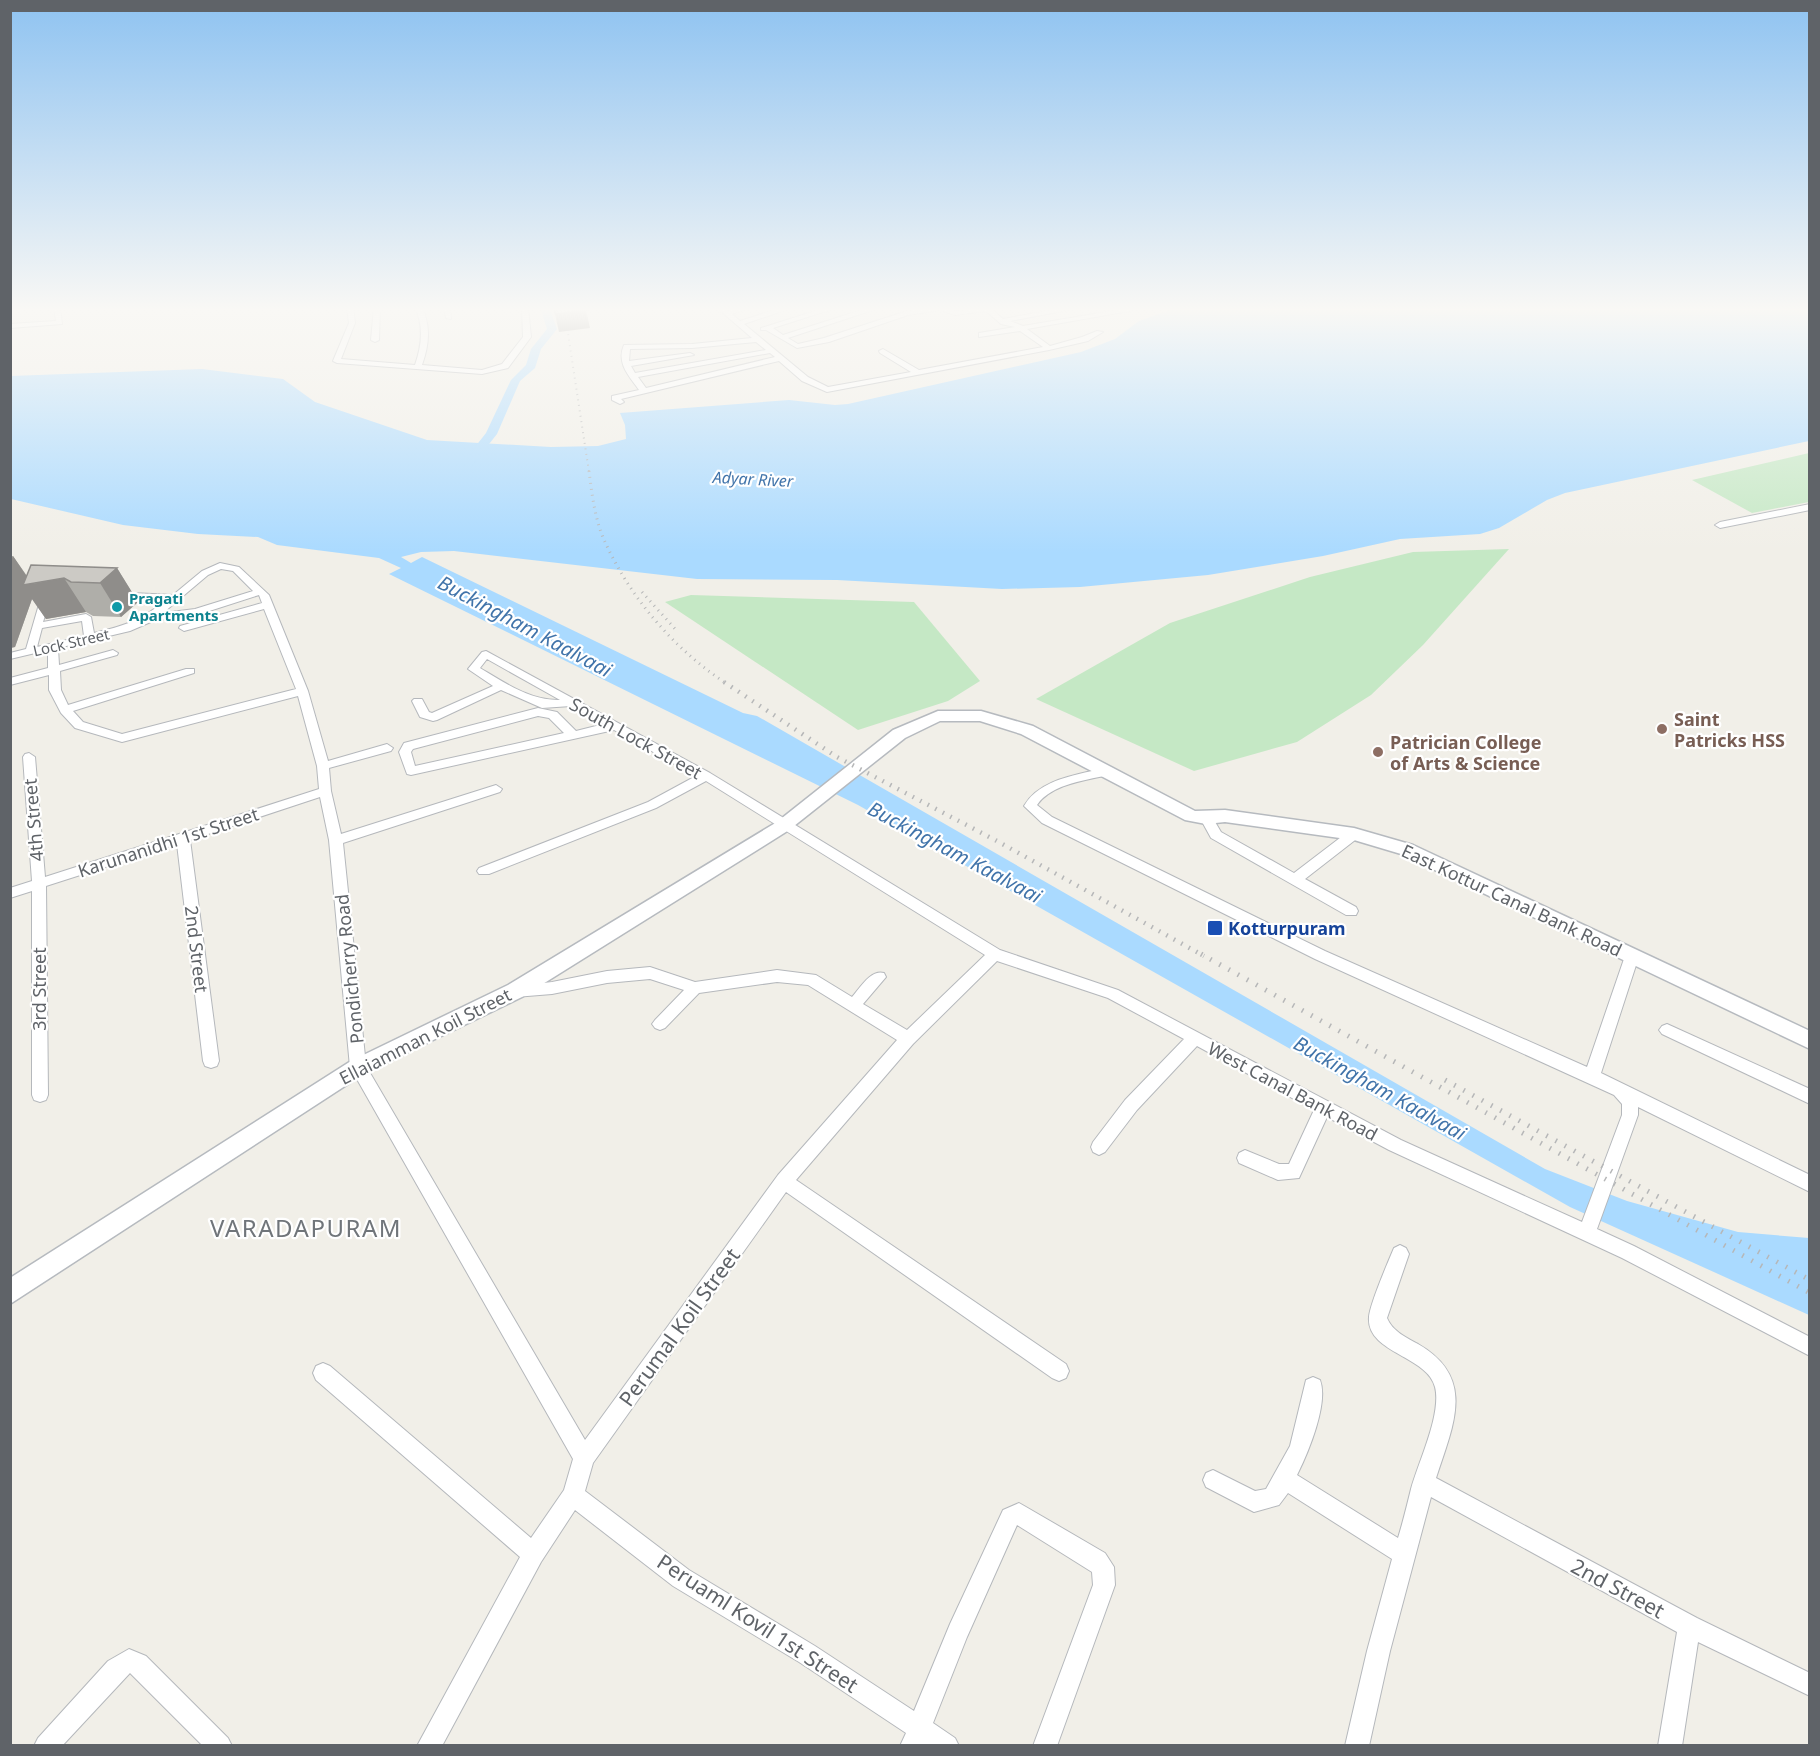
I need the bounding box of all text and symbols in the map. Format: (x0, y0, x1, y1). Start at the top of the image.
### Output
water label: Adyar River (711, 466, 794, 492)
water label: Buckingham Kaalvaai (434, 569, 617, 684)
place label: Pragati Apartments (129, 588, 218, 625)
marker: Pragati Apartments (110, 600, 124, 614)
street label: Lock Street (31, 623, 112, 661)
street label: South Lock Street (566, 692, 707, 785)
place label: Saint Patricks HSS (1674, 707, 1785, 752)
marker: Saint Patricks HSS (1655, 722, 1669, 736)
place label: Patrician College of Arts & Science (1390, 730, 1541, 775)
marker: Patrician College of Arts & Science (1371, 745, 1385, 759)
street label: 4th Street (17, 777, 49, 862)
water label: Buckingham Kaalvaai (864, 795, 1047, 910)
street label: Karunanidhi 1st Street (75, 801, 262, 883)
street label: East Kottur Canal Bank Road (1398, 838, 1626, 962)
street label: Pondicherry Road (329, 893, 369, 1045)
street label: 2nd Street (180, 904, 214, 994)
place label: Kotturpuram (1228, 916, 1346, 940)
marker: Kotturpuram (1206, 919, 1224, 937)
street label: 3rd Street (27, 947, 51, 1031)
street label: Ellaiamman Koil Street (335, 982, 516, 1090)
water label: Buckingham Kaalvaai (1289, 1029, 1472, 1147)
street label: West Canal Bank Road (1204, 1036, 1382, 1146)
district label: VARADAPURAM (210, 1211, 402, 1244)
street label: Perumal Koil Street (612, 1242, 746, 1412)
street label: Peruaml Kovil 1st Street (652, 1547, 864, 1699)
street label: 2nd Street (1566, 1552, 1670, 1624)

